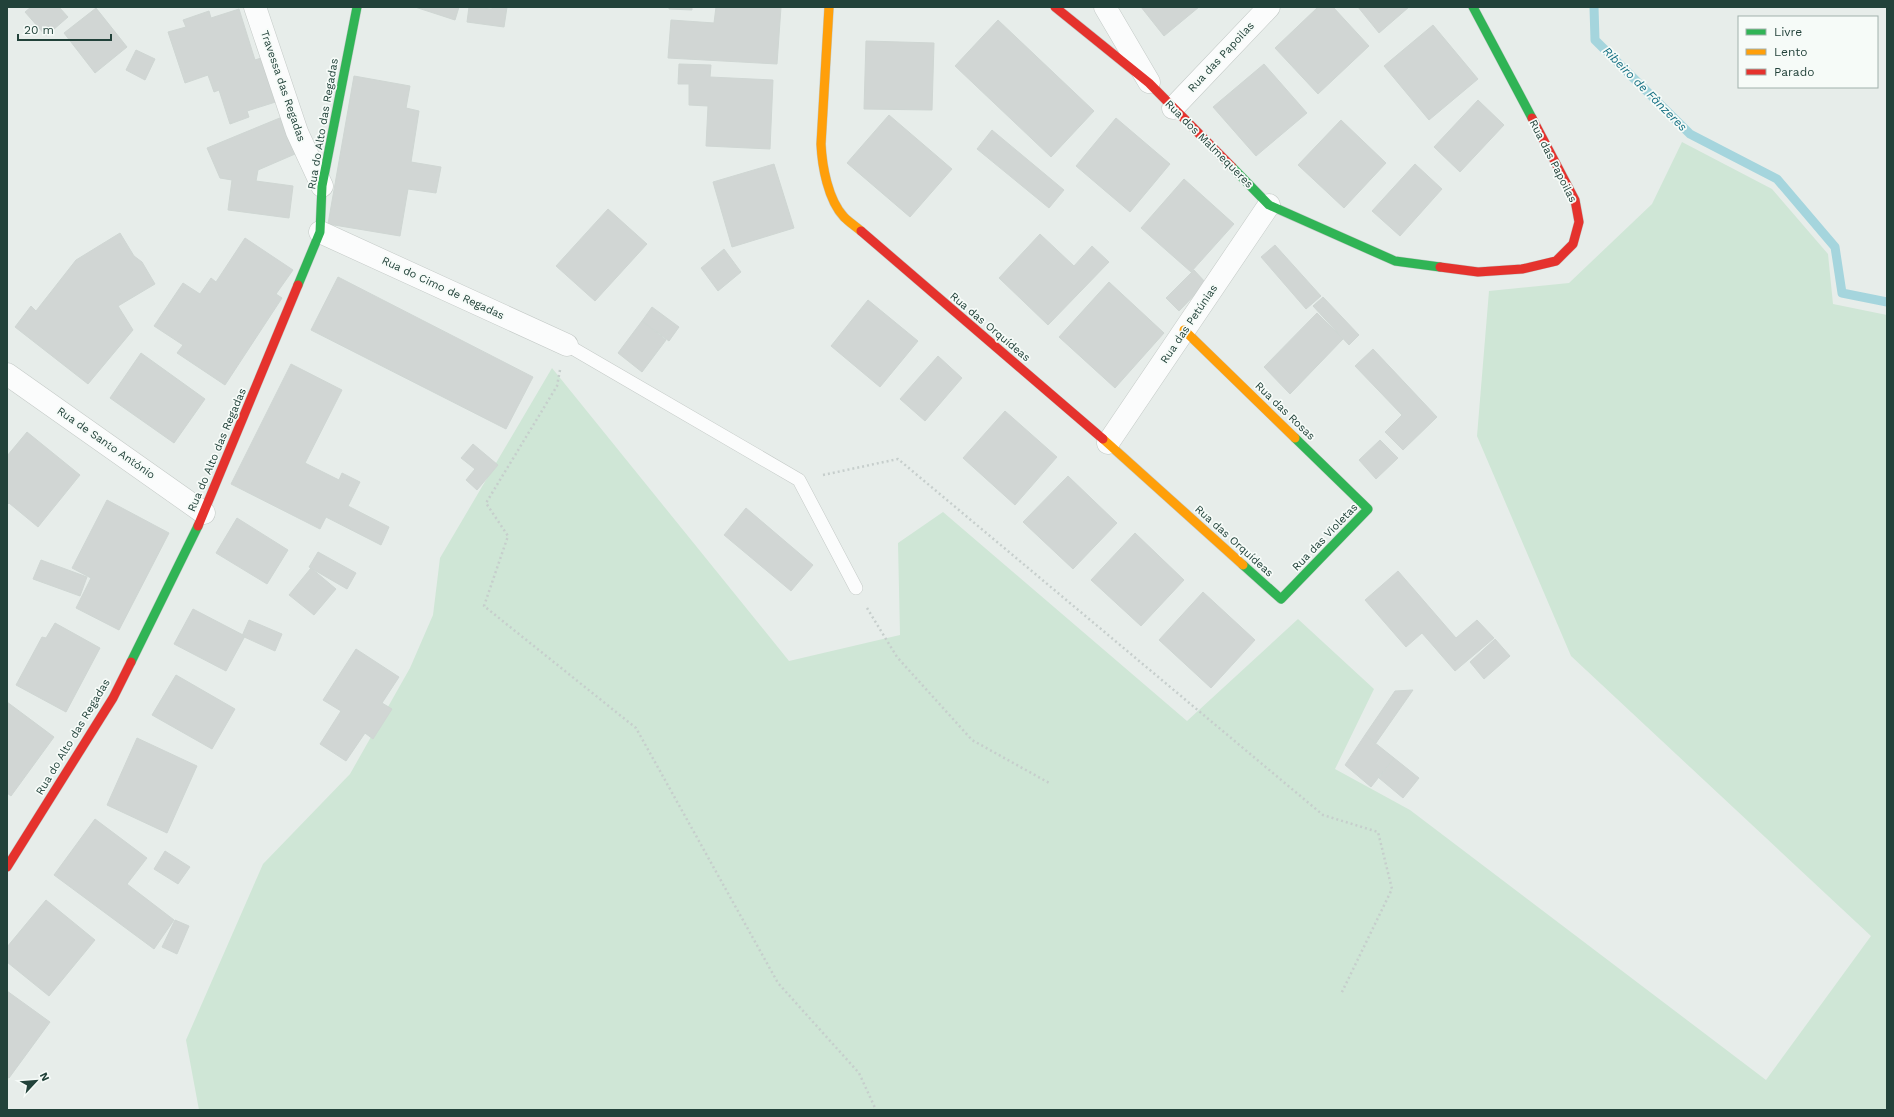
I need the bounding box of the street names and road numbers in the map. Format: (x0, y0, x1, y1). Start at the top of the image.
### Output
street label: Rua das Papoilas (1185, 19, 1257, 95)
street label: Travessa das Regadas (258, 29, 308, 144)
street label: Rua do Alto das Regadas (305, 57, 341, 191)
street label: Rua dos Malmequeres (1162, 97, 1256, 191)
street label: Rua das Papoilas (1527, 117, 1580, 205)
street label: Rua do Cimo de Regadas (380, 254, 507, 322)
street label: Rua das Petúnias (1158, 282, 1220, 366)
street label: Rua das Orquídeas (947, 290, 1033, 364)
street label: Rua das Rosas (1252, 379, 1318, 443)
street label: Rua do Alto das Regadas (185, 386, 249, 514)
street label: Rua de Santo António (54, 404, 158, 482)
street label: Rua das Violetas (1289, 500, 1361, 573)
street label: Rua das Orquídeas (1192, 502, 1276, 580)
street label: Rua do Alto das Regadas (33, 676, 113, 797)

